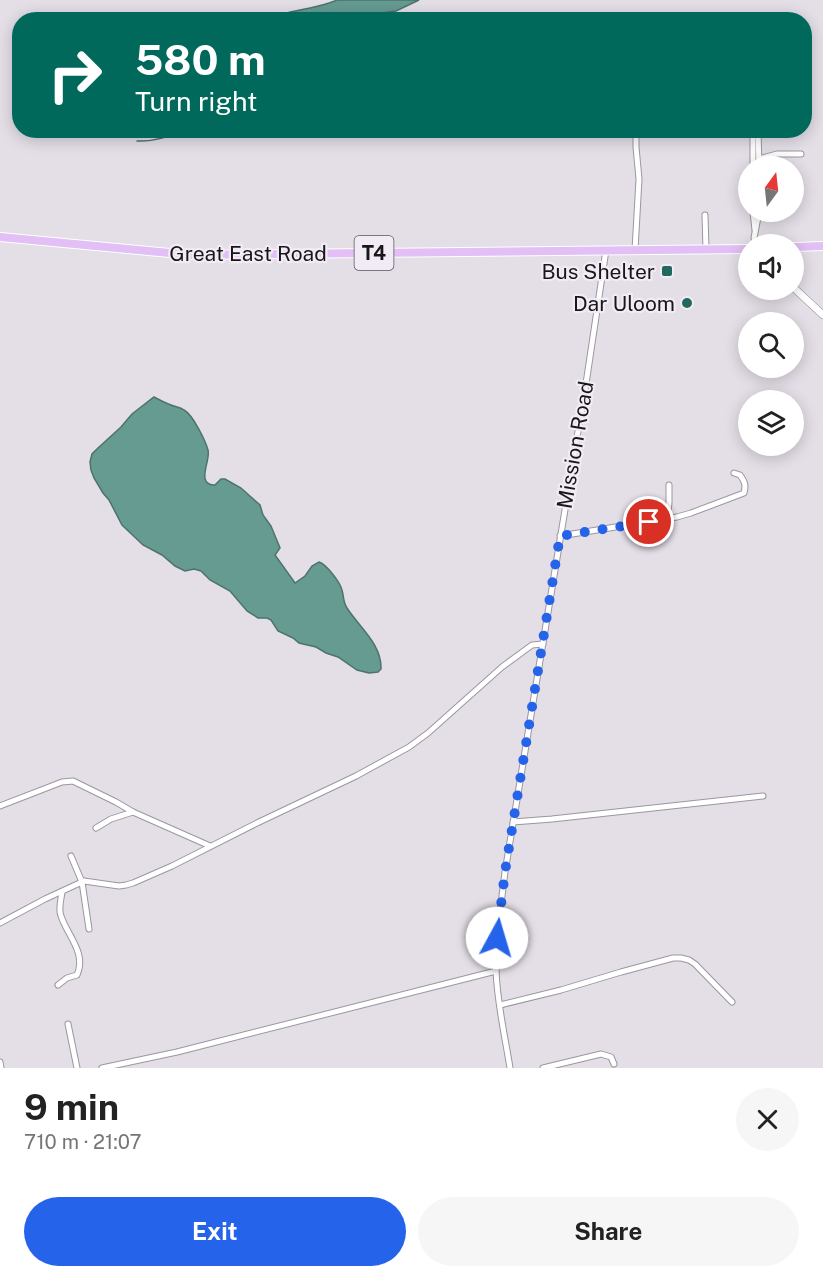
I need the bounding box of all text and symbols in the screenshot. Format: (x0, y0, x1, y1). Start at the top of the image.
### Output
text: 580 m (135, 35, 266, 84)
icon: right (36, 36, 114, 114)
text: Turn right (135, 85, 258, 117)
north arrow (738, 156, 804, 222)
map controls (738, 156, 804, 456)
button: sound (738, 234, 804, 300)
road number: T4 (354, 236, 394, 270)
street label: Great East Road (169, 241, 327, 266)
place label: Bus Shelter (541, 259, 655, 284)
marker: Bus Shelter (660, 264, 674, 278)
place label: Dar Uloom (573, 291, 675, 316)
marker: Dar Uloom (680, 296, 694, 310)
button: search (738, 312, 804, 378)
street label: Mission Road (551, 379, 599, 511)
button: layers (738, 390, 804, 456)
pin (623, 496, 674, 547)
icon: arrive (632, 505, 665, 538)
position arrow (465, 906, 529, 970)
text: 9 min (24, 1086, 119, 1128)
button: close (736, 1088, 799, 1151)
text: 710 m · 21:07 (24, 1130, 142, 1154)
button: Exit (24, 1197, 406, 1266)
button: Share (418, 1197, 799, 1266)

